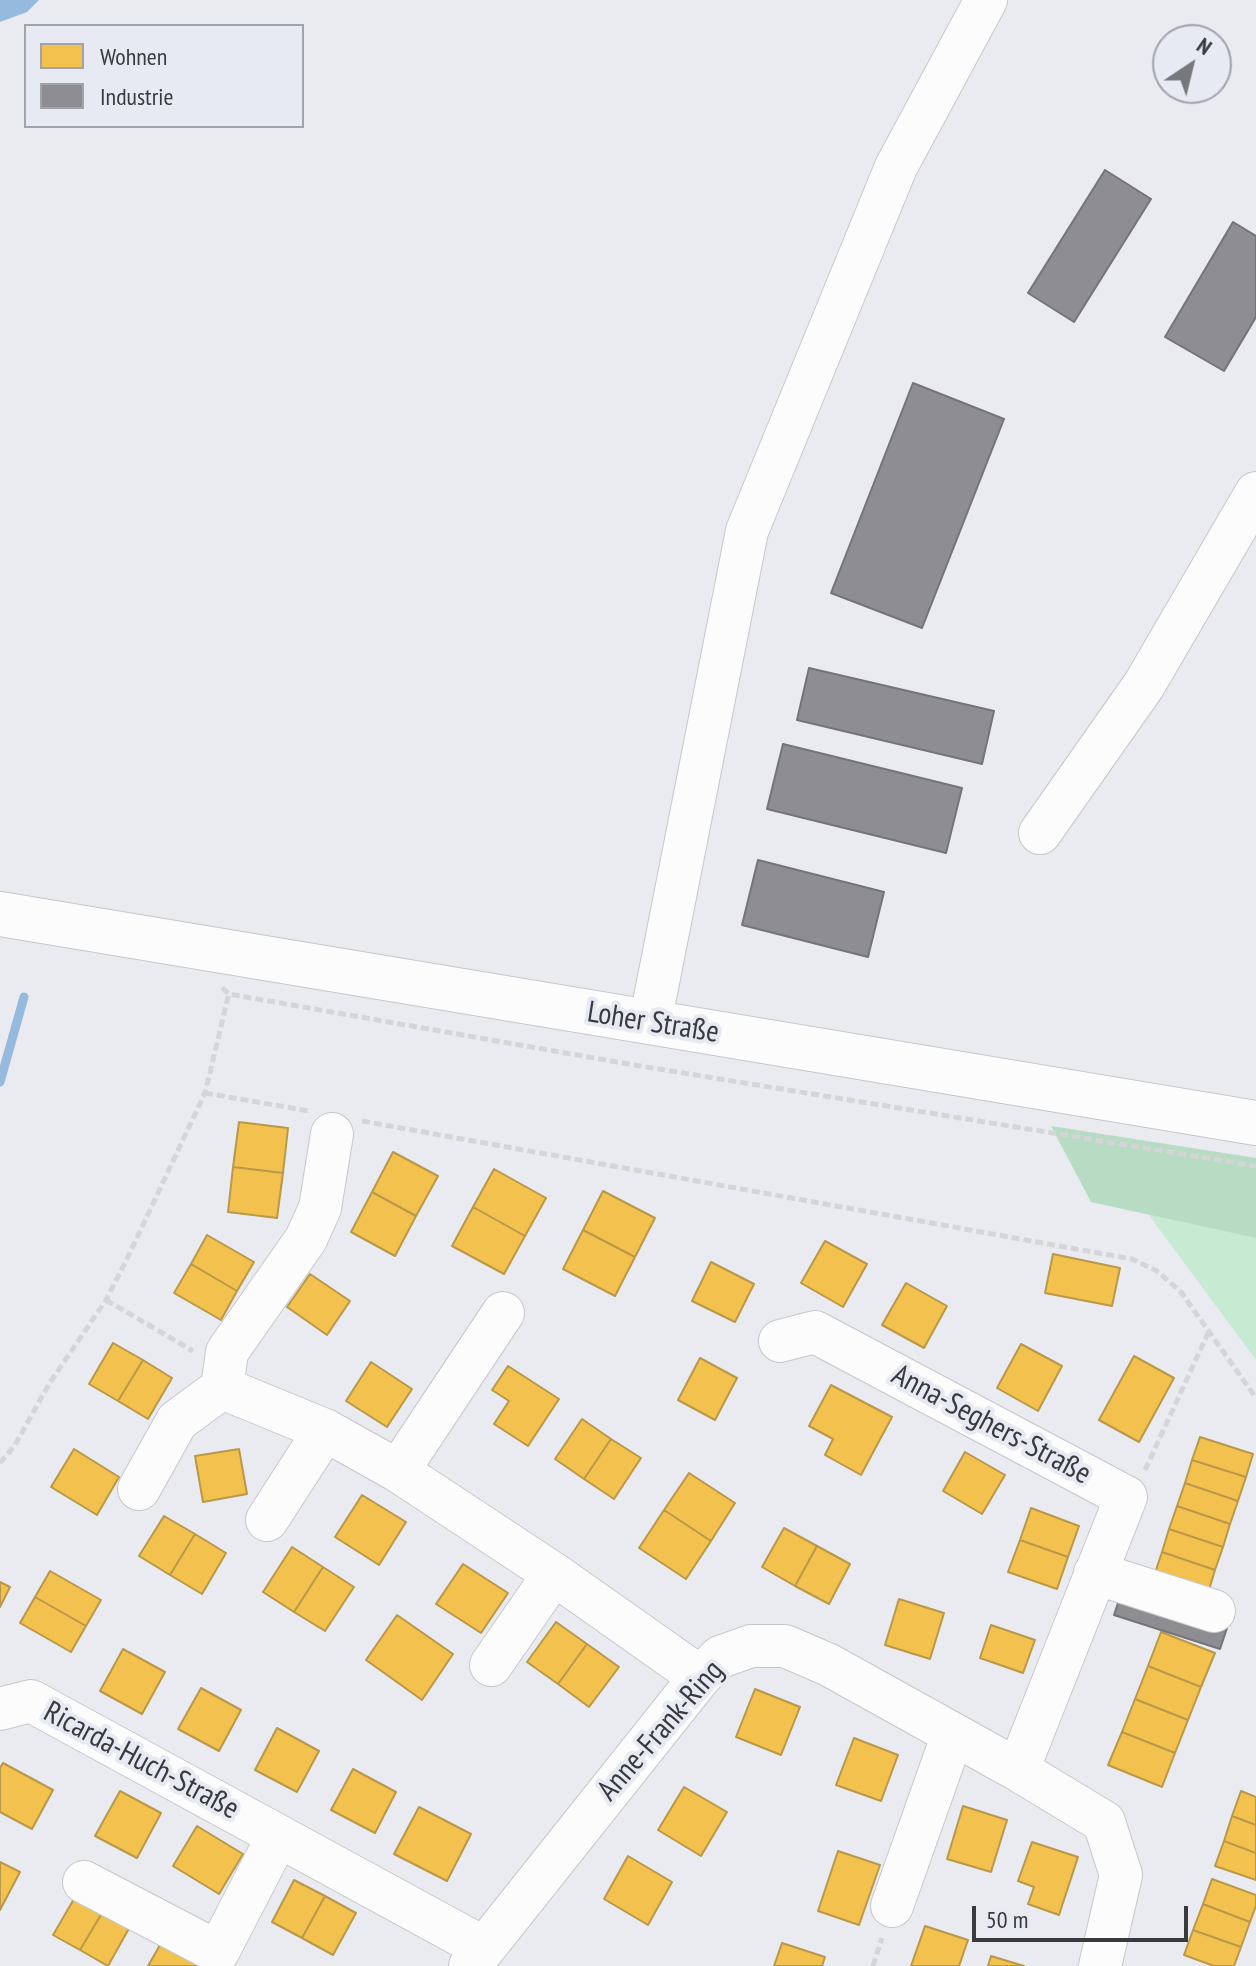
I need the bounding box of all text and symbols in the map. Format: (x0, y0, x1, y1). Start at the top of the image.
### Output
legend (24, 24, 304, 128)
north arrow (1152, 24, 1232, 104)
text: N (1192, 31, 1218, 61)
text: Wohnen (100, 41, 167, 72)
text: Industrie (100, 81, 173, 112)
street label: Loher Straße (585, 995, 721, 1051)
street label: Anna-Seghers-Straße (885, 1357, 1097, 1493)
street label: Anne-Frank-Ring (590, 1654, 732, 1808)
street label: Ricarda-Huch-Straße (37, 1695, 245, 1827)
scale bar (976, 1890, 1192, 1940)
text: 50 m (986, 1904, 1028, 1935)

